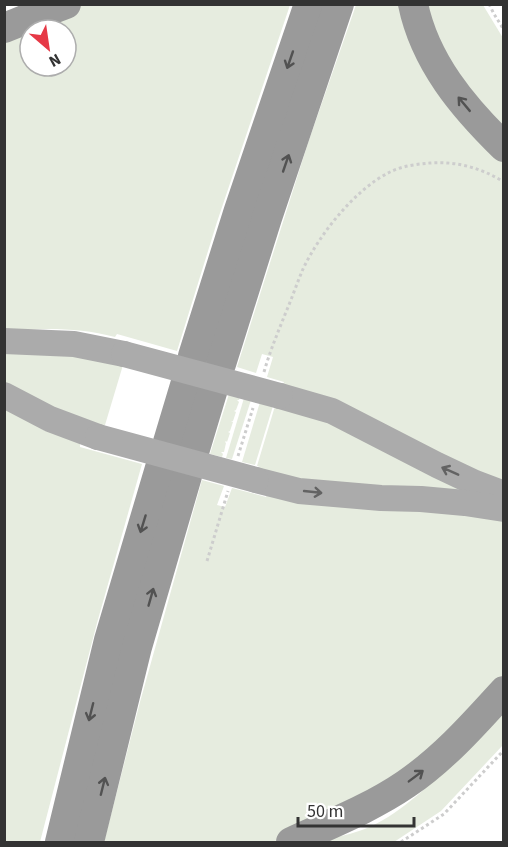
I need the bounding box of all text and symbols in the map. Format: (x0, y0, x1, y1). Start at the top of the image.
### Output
north arrow (18, 18, 78, 78)
text: N (45, 48, 65, 72)
one-way arrow (284, 50, 295, 69)
one-way arrow (457, 96, 470, 112)
one-way arrow (281, 154, 292, 172)
one-way arrow (441, 465, 459, 476)
one-way arrow (302, 487, 322, 498)
one-way arrow (137, 514, 148, 533)
one-way arrow (146, 588, 157, 607)
one-way arrow (85, 702, 97, 721)
one-way arrow (408, 770, 424, 782)
one-way arrow (97, 776, 109, 795)
scale bar (298, 790, 414, 828)
text: 50 m (307, 799, 343, 824)

